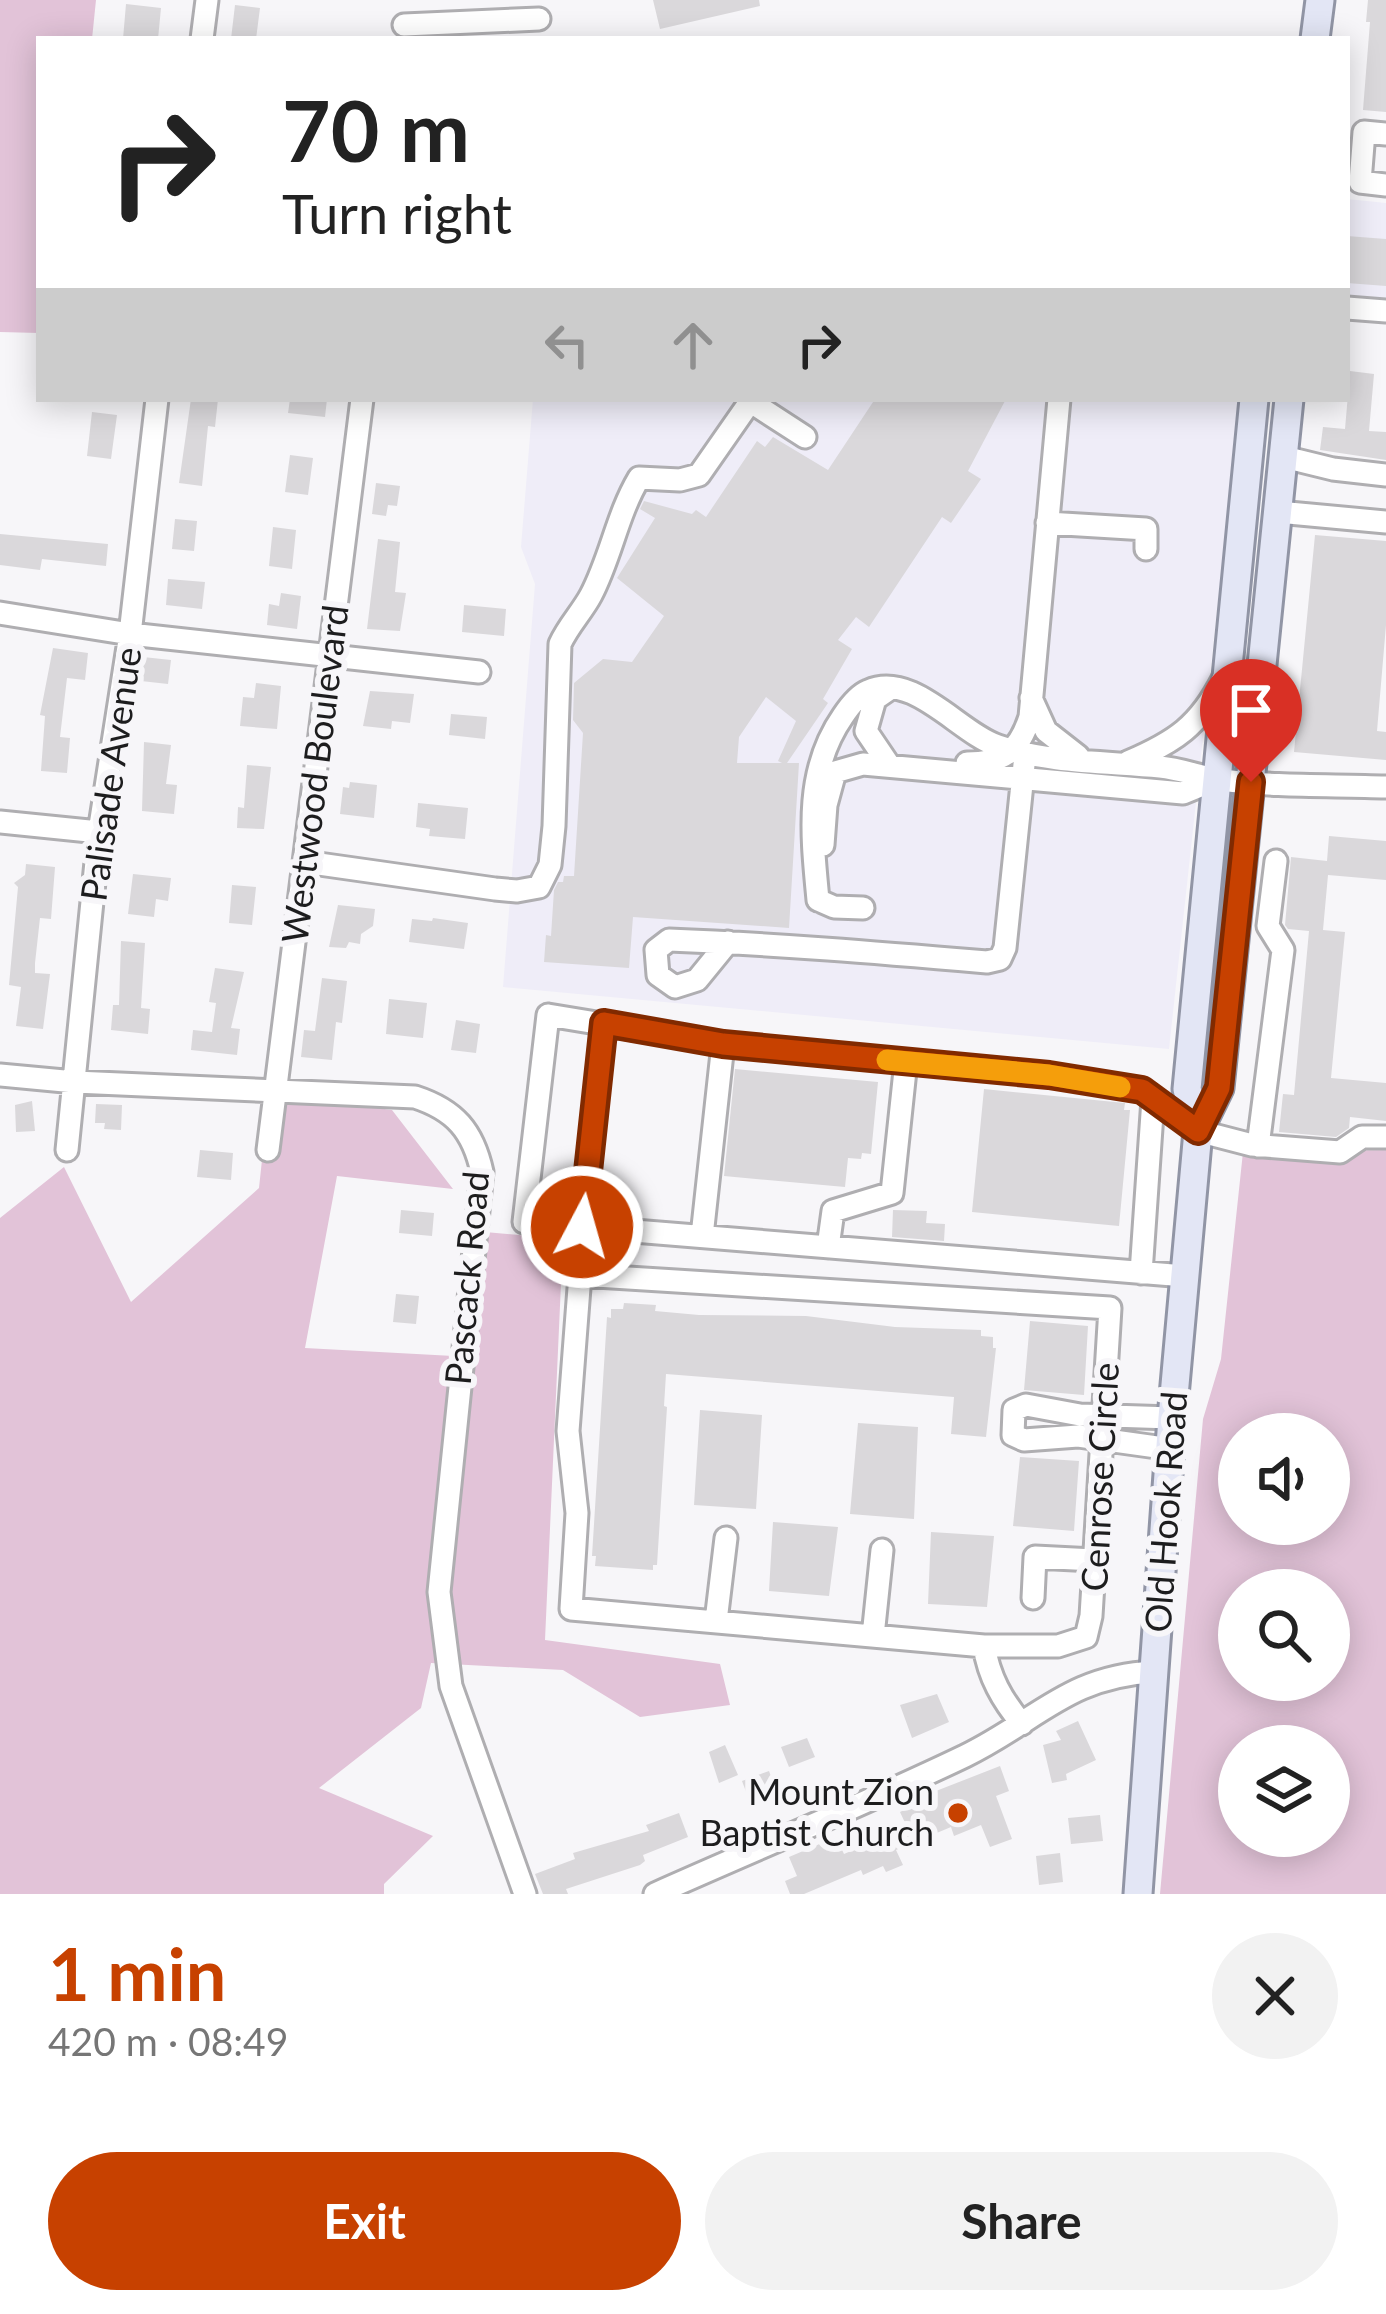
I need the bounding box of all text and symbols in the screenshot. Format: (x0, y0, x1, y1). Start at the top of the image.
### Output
text: 70 m (282, 79, 470, 180)
icon: right (84, 84, 240, 240)
text: Turn right (282, 181, 512, 246)
icon: left (534, 312, 600, 378)
icon: ahead (660, 312, 726, 378)
icon: right (786, 312, 852, 378)
street label: Westwood Boulevard (271, 602, 357, 945)
street label: Palisade Avenue (70, 644, 150, 904)
pin (1200, 659, 1302, 782)
icon: arrive (1218, 677, 1284, 743)
position arrow (519, 1164, 645, 1290)
street label: Pascack Road (435, 1169, 497, 1387)
street label: Cenrose Circle (1071, 1361, 1127, 1593)
street label: Old Hook Road (1135, 1390, 1195, 1634)
map controls (1218, 1413, 1350, 1857)
button: sound (1218, 1413, 1350, 1545)
button: search (1218, 1569, 1350, 1701)
button: layers (1218, 1725, 1350, 1857)
place label: Mount Zion Baptist Church (699, 1769, 934, 1854)
marker: Mount Zion Baptist Church (945, 1800, 971, 1826)
text: 1 min (48, 1930, 226, 2016)
button: close (1212, 1933, 1338, 2059)
text: 420 m · 08:49 (48, 2018, 288, 2064)
button: Exit (48, 2152, 681, 2290)
button: Share (705, 2152, 1338, 2290)

